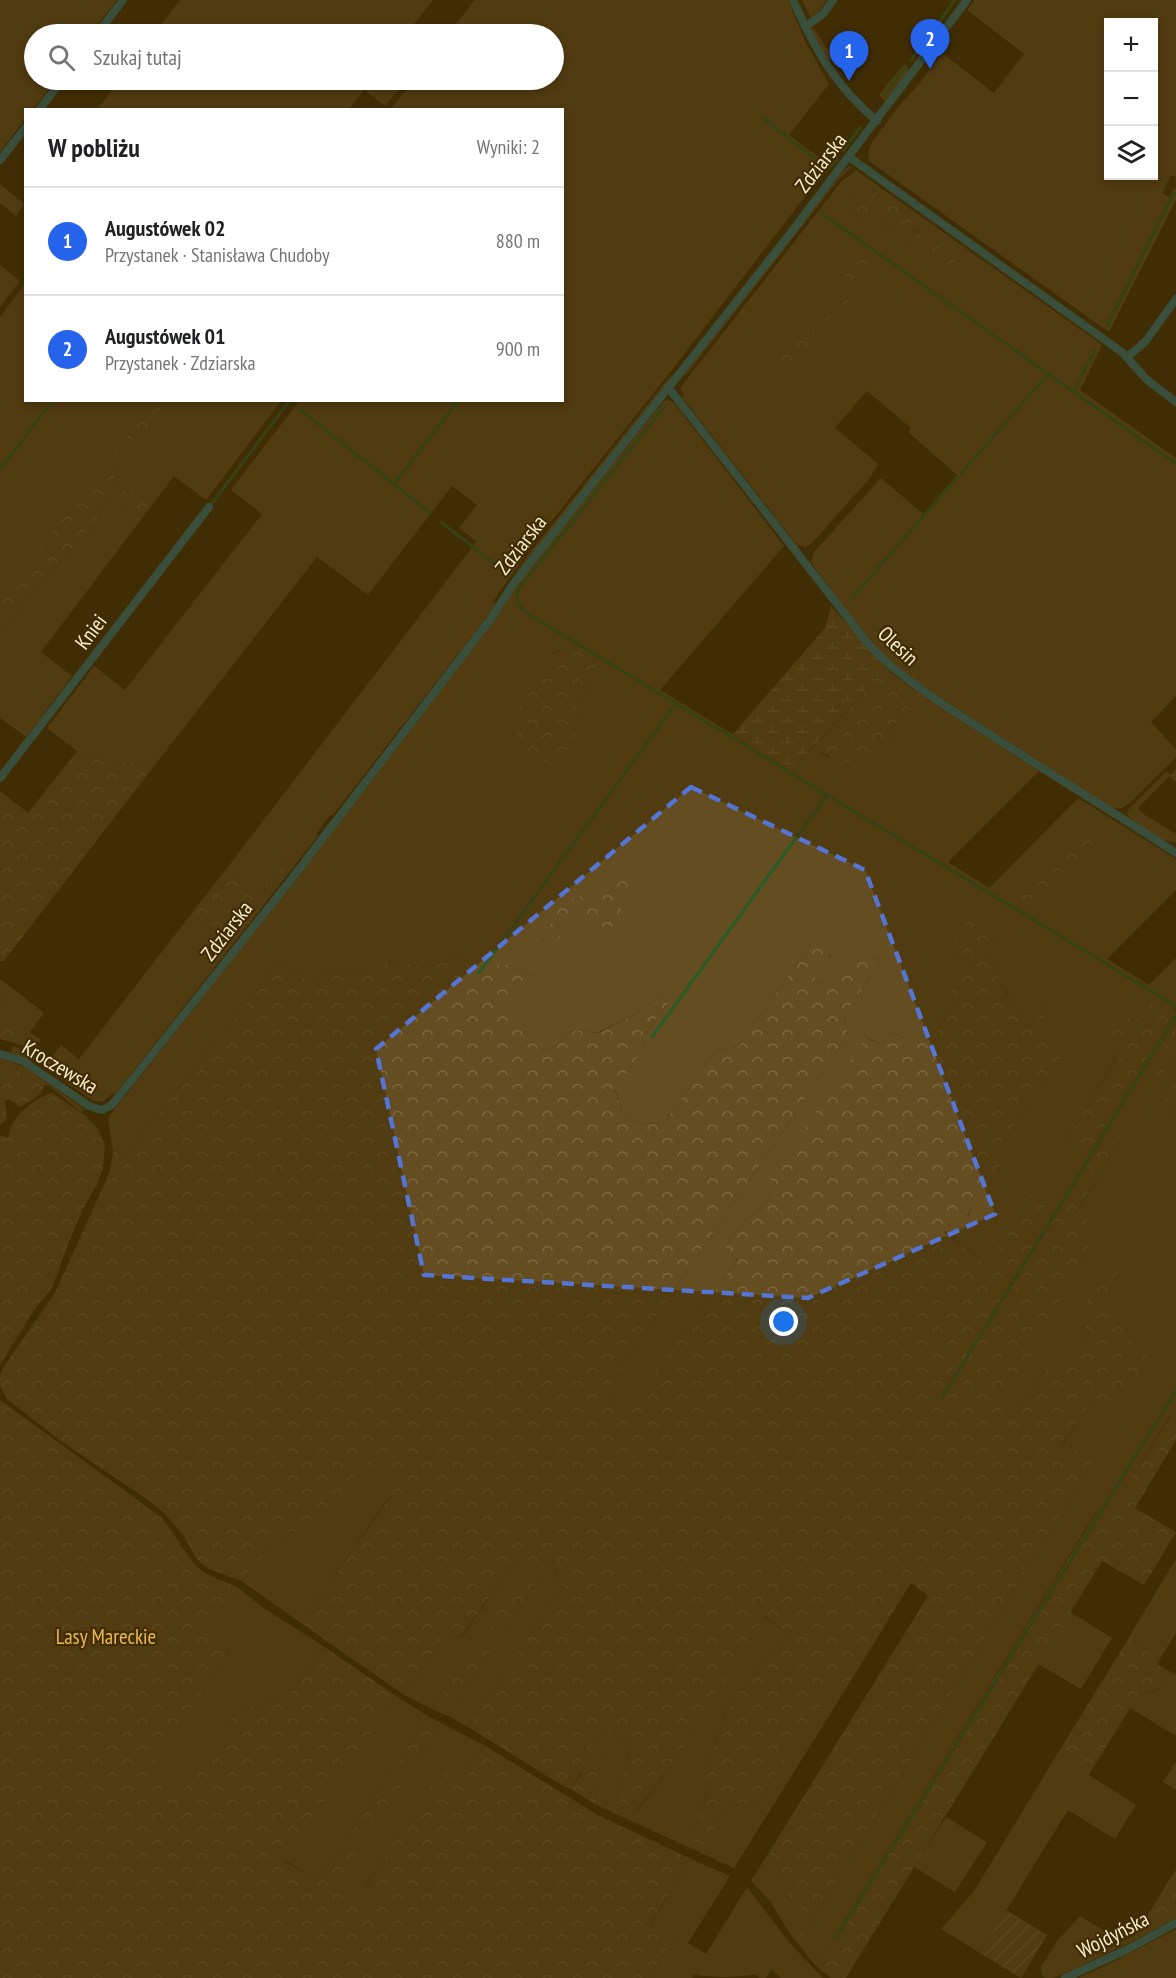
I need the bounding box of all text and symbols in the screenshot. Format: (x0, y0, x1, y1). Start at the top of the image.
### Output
map controls (1104, 18, 1158, 180)
button: + (1104, 18, 1158, 72)
pin: 2 (910, 20, 950, 69)
search box (24, 24, 564, 90)
pin: 1 (830, 32, 868, 81)
icon: search (45, 41, 78, 74)
text: Szukaj tutaj (93, 43, 182, 71)
button: − (1104, 72, 1158, 126)
button: layers (1104, 126, 1158, 180)
street label: Zdziarska (789, 127, 852, 198)
text: W pobliżu (48, 131, 140, 164)
text: Wyniki: 2 (477, 134, 540, 160)
text: Augustówek 02 (105, 214, 226, 242)
text: 1 (63, 228, 72, 254)
text: 880 m (496, 228, 540, 254)
text: Przystanek · Stanisława Chudoby (105, 242, 329, 268)
text: Augustówek 01 (105, 322, 226, 350)
text: 2 (63, 336, 72, 362)
text: 900 m (496, 336, 540, 362)
text: Przystanek · Zdziarska (105, 350, 256, 376)
street label: Zdziarska (489, 509, 552, 580)
street label: Kniei (69, 609, 112, 655)
street label: Olesin (872, 620, 924, 671)
street label: Zdziarska (195, 895, 258, 966)
street label: Kroczewska (17, 1033, 103, 1100)
your location (769, 1307, 798, 1336)
park label: Lasy Mareckie (56, 1623, 156, 1650)
street label: Wojdyńska (1072, 1905, 1153, 1964)

